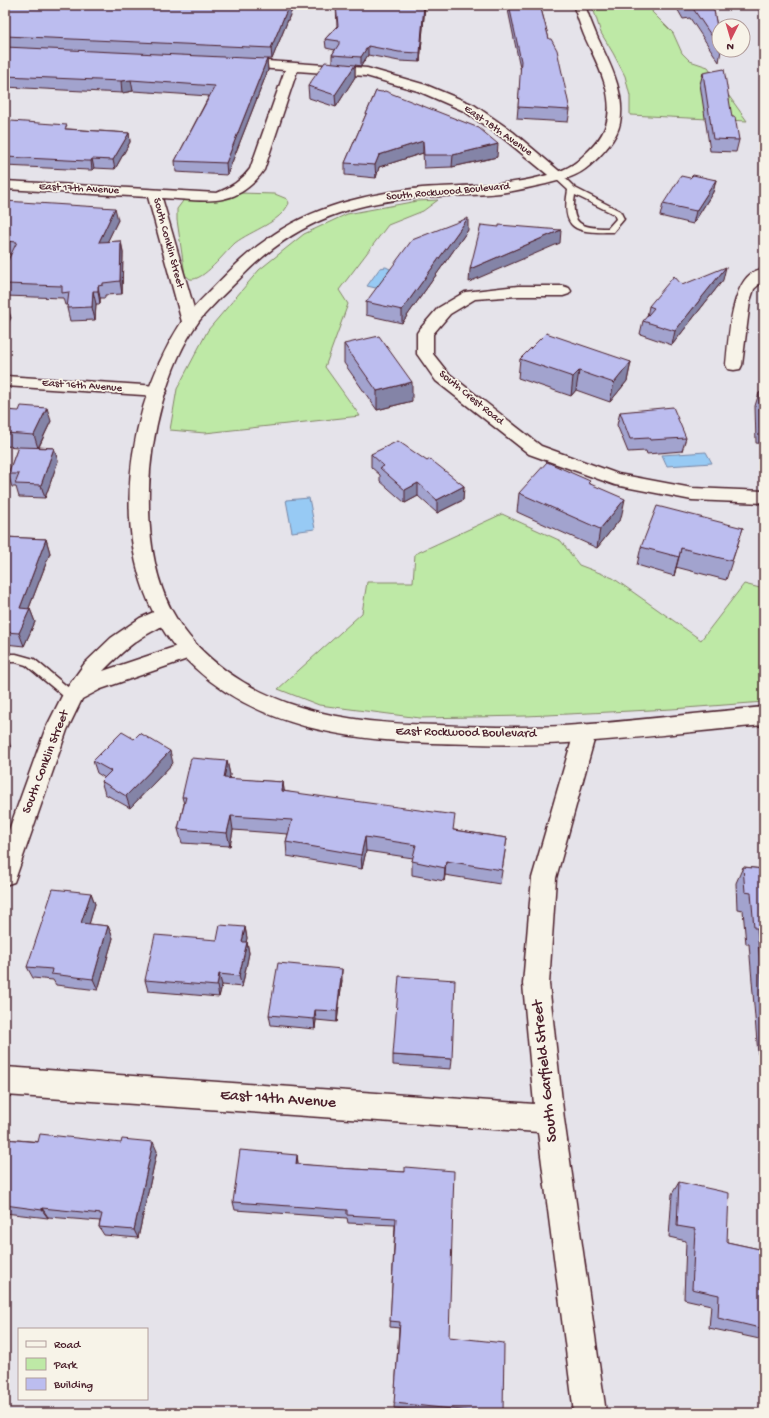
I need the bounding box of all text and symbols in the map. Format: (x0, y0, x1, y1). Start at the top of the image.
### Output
north arrow (711, 18, 751, 58)
text: N (726, 40, 734, 52)
street label: East 18th Avenue (462, 103, 535, 159)
street label: South Rockwood Boulevard (386, 180, 512, 203)
street label: East 17th Avenue (39, 181, 120, 197)
street label: South Conklin Street (150, 197, 186, 291)
street label: South Crest Road (436, 368, 507, 429)
street label: East 16th Avenue (42, 377, 123, 395)
street label: South Conklin Street (19, 707, 73, 816)
street label: East Rockwood Boulevard (395, 724, 538, 742)
street label: South Garfield Street (529, 998, 563, 1143)
street label: East 14th Avenue (219, 1086, 337, 1114)
legend (18, 1328, 148, 1400)
text: Road (54, 1339, 81, 1353)
text: Park (53, 1359, 79, 1373)
text: Building (53, 1379, 93, 1393)

